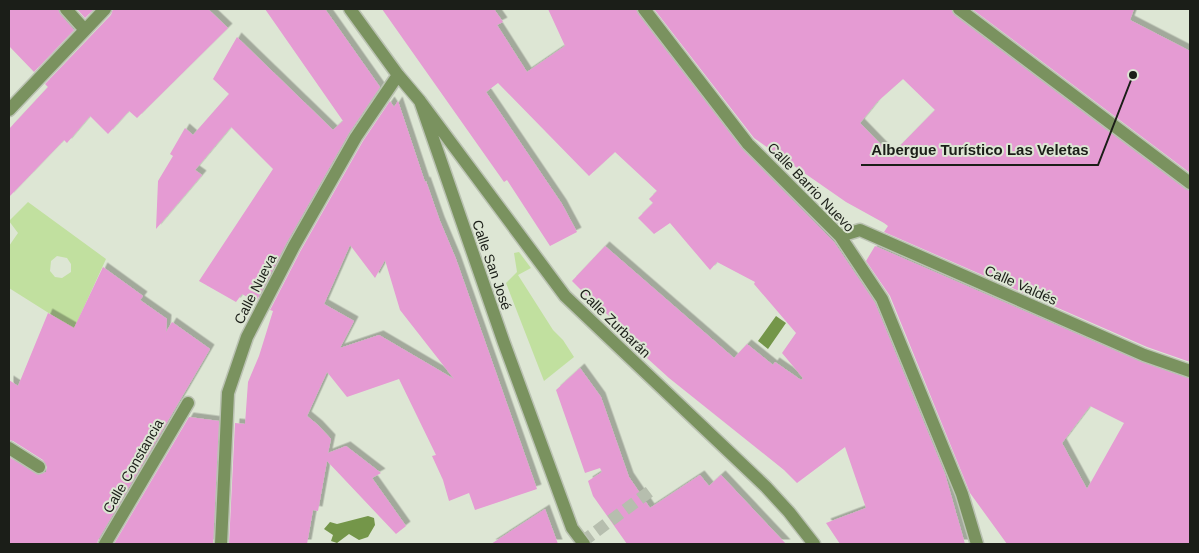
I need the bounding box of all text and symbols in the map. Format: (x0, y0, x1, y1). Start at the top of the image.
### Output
callout: Albergue Turístico Las Veletas (861, 135, 1098, 165)
street label: Calle Barrio Nuevo (764, 139, 858, 235)
text: Albergue Turístico Las Veletas (871, 141, 1089, 158)
street label: Calle San José (469, 218, 515, 312)
street label: Calle Nueva (231, 251, 280, 327)
street label: Calle Valdés (982, 262, 1060, 308)
street label: Calle Zurbarán (576, 285, 654, 361)
street label: Calle Constancia (100, 416, 166, 516)

